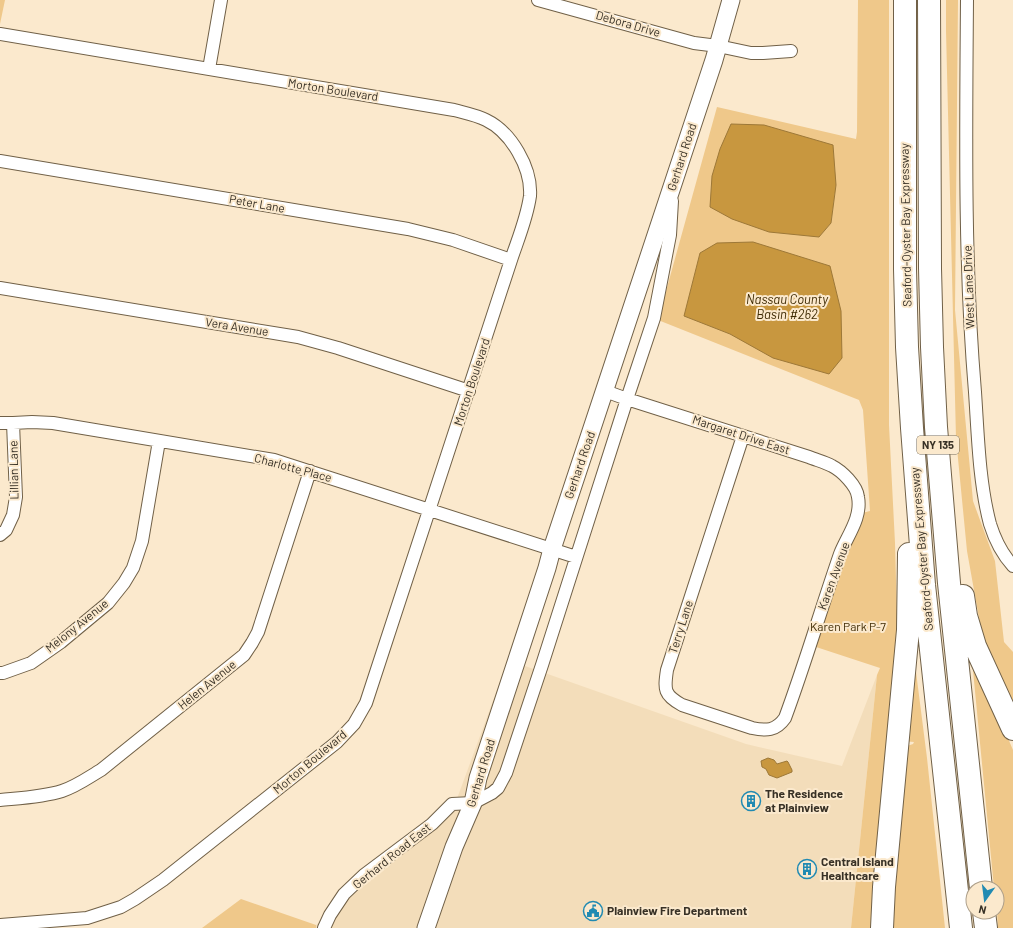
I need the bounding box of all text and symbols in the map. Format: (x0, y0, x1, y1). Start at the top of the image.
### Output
street label: Debora Drive (594, 7, 662, 39)
street label: Morton Boulevard (287, 75, 379, 103)
street label: Gerhard Road (663, 121, 699, 192)
street label: Seaford-Oyster Bay Expressway (897, 143, 913, 307)
street label: Peter Lane (228, 191, 286, 215)
street label: West Lane Drive (960, 245, 976, 329)
water label: Nassau County Basin #262 (746, 291, 829, 322)
street label: Vera Avenue (205, 314, 270, 338)
street label: Morton Boulevard (450, 336, 492, 427)
street label: Margaret Drive East (691, 412, 792, 456)
street label: Gerhard Road (561, 429, 597, 500)
road number: NY 135 (917, 436, 959, 454)
street label: Lillian Lane (5, 440, 21, 500)
street label: Charlotte Place (253, 450, 333, 484)
street label: Seaford-Oyster Bay Expressway (907, 466, 935, 631)
street label: Karen Avenue (814, 540, 852, 611)
street label: Melony Avenue (42, 596, 111, 655)
street label: Terry Lane (665, 598, 695, 655)
park label: Karen Park P-7 (810, 619, 886, 633)
street label: Helen Avenue (175, 657, 238, 712)
street label: Morton Boulevard (270, 727, 349, 796)
street label: Gerhard Road (463, 737, 497, 808)
place label: The Residence at Plainview (765, 786, 844, 814)
building icon: The Residence at Plainview (740, 790, 762, 812)
street label: Gerhard Road East (349, 819, 433, 891)
place label: Central Island Healthcare (821, 854, 894, 882)
building icon: Central Island Healthcare (796, 858, 818, 880)
north arrow (965, 880, 1005, 920)
public building icon: Plainview Fire Department (582, 900, 604, 922)
place label: Plainview Fire Department (607, 903, 748, 917)
text: N (977, 903, 988, 917)

